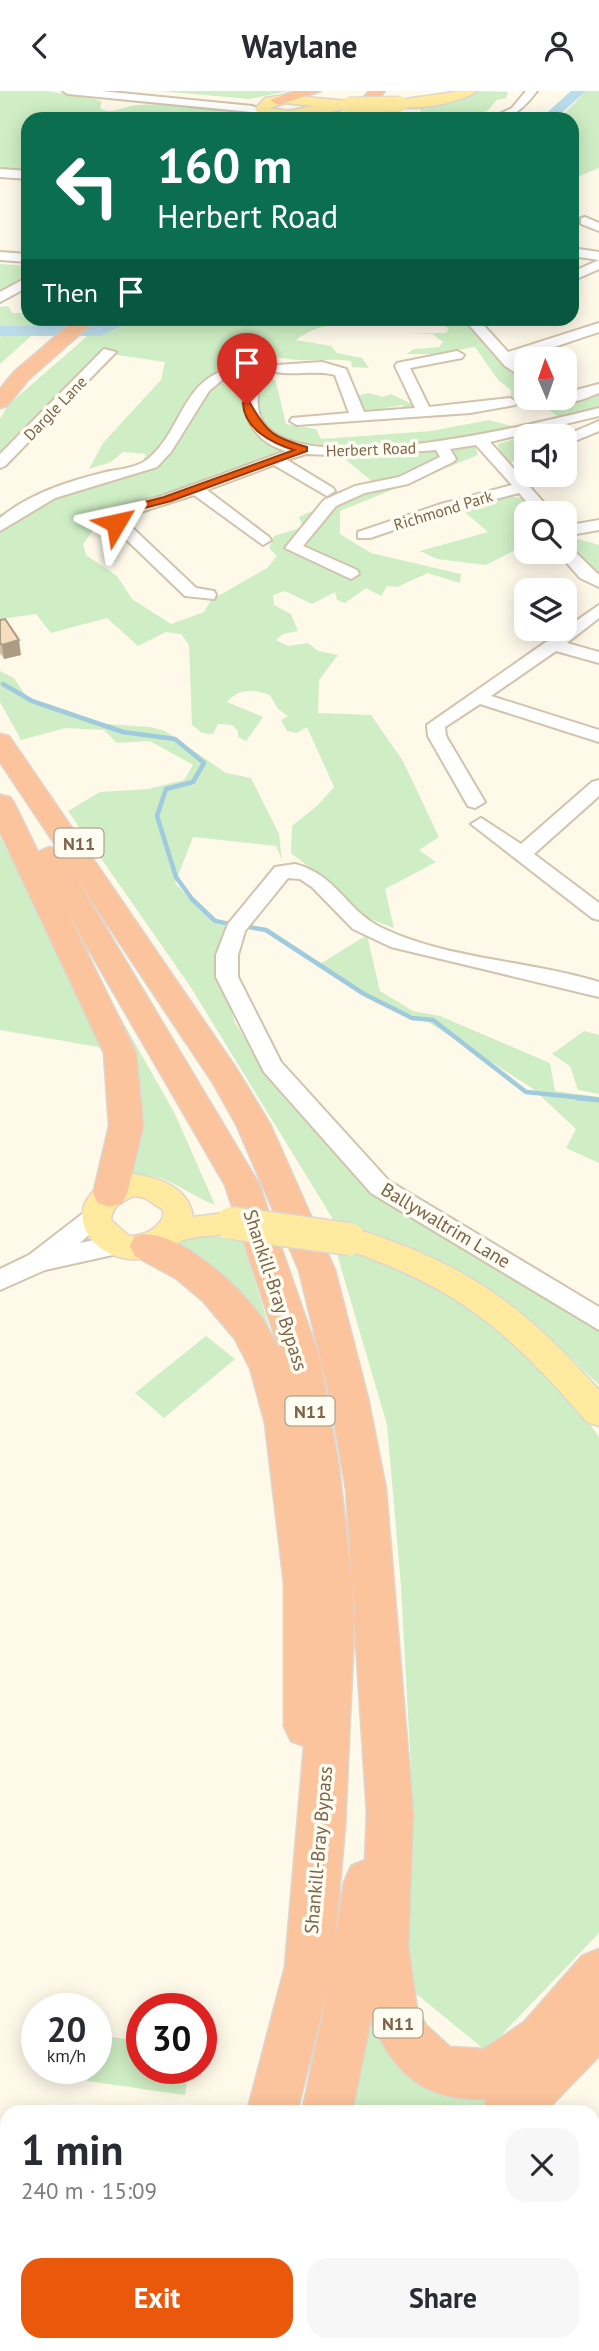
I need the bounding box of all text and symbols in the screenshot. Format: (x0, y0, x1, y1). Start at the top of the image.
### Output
text: Waylane (241, 25, 358, 67)
icon: back (21, 27, 59, 65)
icon: person (540, 27, 578, 65)
text: 160 m (157, 133, 292, 197)
icon: left (42, 140, 133, 231)
text: Herbert Road (157, 195, 338, 237)
icon: arrive (112, 273, 150, 311)
text: Then (42, 276, 98, 309)
pin (217, 333, 277, 405)
icon: arrive (228, 344, 266, 382)
north arrow (514, 347, 578, 409)
map controls (514, 347, 577, 641)
street label: Dargle Lane (19, 371, 91, 445)
button: sound (514, 424, 577, 487)
street label: Herbert Road (325, 437, 417, 461)
street label: Richmond Park (391, 485, 495, 535)
position arrow (79, 486, 153, 560)
button: search (514, 501, 577, 564)
button: layers (514, 578, 577, 641)
road number: N11 (55, 829, 104, 857)
street label: Ballywaltrim Lane (377, 1177, 515, 1273)
street label: Shankill-Bray Bypass (239, 1206, 313, 1374)
road number: N11 (286, 1397, 334, 1426)
street label: Shankill-Bray Bypass (299, 1765, 337, 1935)
speed limit sign: 30 (126, 1993, 217, 2084)
text: 20 (47, 2006, 86, 2052)
road number: N11 (374, 2009, 422, 2037)
text: km/h (47, 2044, 86, 2067)
text: 1 min (21, 2122, 123, 2177)
button: close (505, 2128, 579, 2202)
text: 240 m · 15:09 (21, 2176, 157, 2205)
button: Exit (21, 2258, 293, 2338)
button: Share (307, 2258, 579, 2338)

